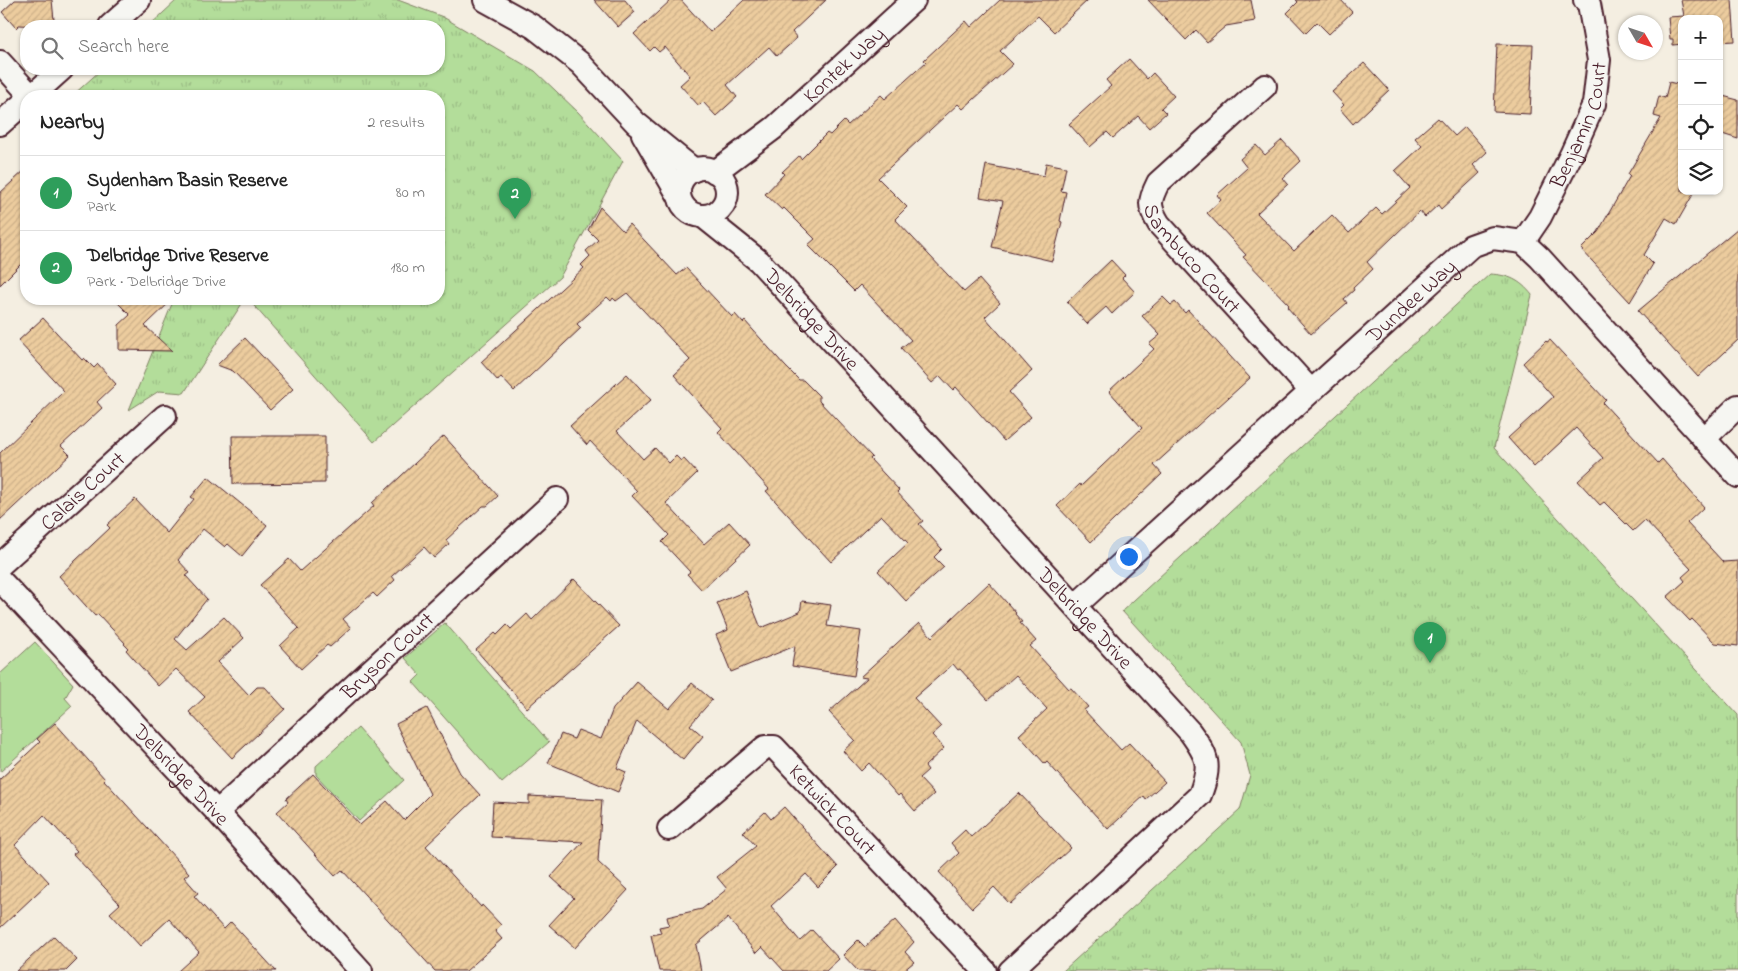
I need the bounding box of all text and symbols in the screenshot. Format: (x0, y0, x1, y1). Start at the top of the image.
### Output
north arrow (1618, 15, 1663, 60)
map controls (1678, 15, 1723, 195)
button: + (1678, 15, 1723, 60)
search box (20, 20, 445, 75)
street label: Kontek Way (797, 20, 894, 111)
icon: search (38, 34, 66, 62)
text: Search here (78, 34, 169, 61)
button: − (1678, 60, 1723, 105)
street label: Benjamin Court (1543, 61, 1616, 195)
button: locate (1678, 105, 1723, 150)
text: Nearby (40, 108, 104, 138)
text: 2 results (367, 111, 425, 135)
button: layers (1678, 150, 1723, 195)
text: Sydenham Basin Reserve (87, 168, 287, 195)
pin: 2 (499, 178, 531, 219)
text: 1 (53, 181, 59, 205)
text: 80 m (396, 181, 425, 205)
text: Park (87, 195, 116, 219)
street label: Sambuco Court (1134, 200, 1247, 321)
text: Delbridge Drive Reserve (87, 243, 268, 270)
street label: Dundee Way (1360, 253, 1466, 352)
text: 2 (52, 256, 60, 280)
text: 180 m (391, 256, 425, 280)
street label: Delbridge Drive (755, 262, 866, 379)
text: Park · Delbridge Drive (87, 270, 226, 294)
street label: Calais Court (35, 446, 133, 539)
your location (1116, 544, 1142, 570)
street label: Delbridge Drive (1028, 560, 1139, 677)
street label: Bryson Court (334, 606, 442, 709)
pin: 1 (1414, 622, 1446, 663)
street label: Delbridge Drive (124, 717, 236, 834)
street label: Ketwick Court (781, 758, 882, 863)

